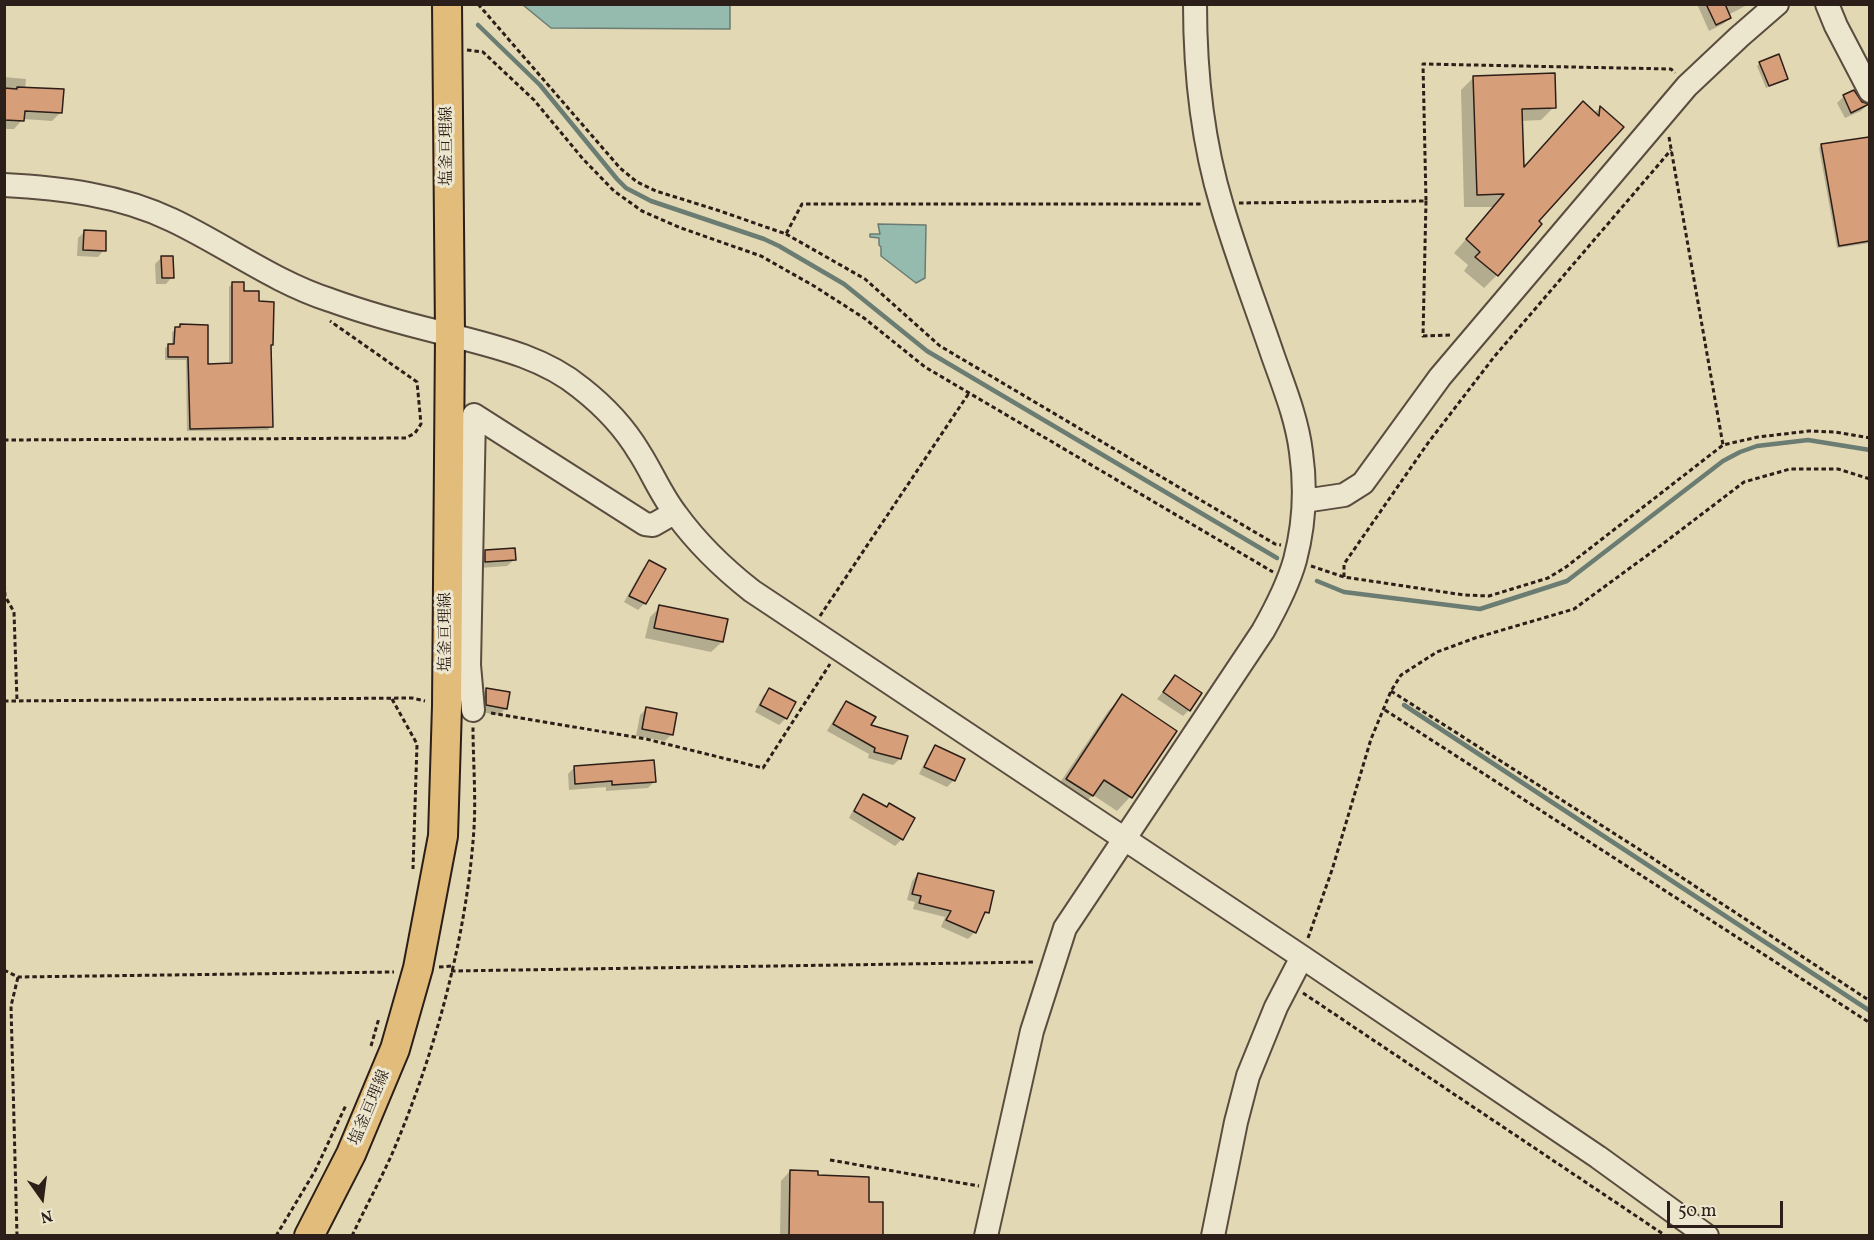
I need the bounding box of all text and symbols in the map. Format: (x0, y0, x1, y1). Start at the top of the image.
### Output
street label: 塩釜亘理線 (438, 106, 458, 186)
street label: 塩釜亘理線 (437, 592, 457, 672)
street label: 塩釜亘理線 (347, 1067, 395, 1149)
north arrow (12, 1168, 72, 1228)
scale bar (1670, 1189, 1786, 1227)
text: 50 m (1678, 1199, 1717, 1224)
text: N (38, 1203, 55, 1228)

